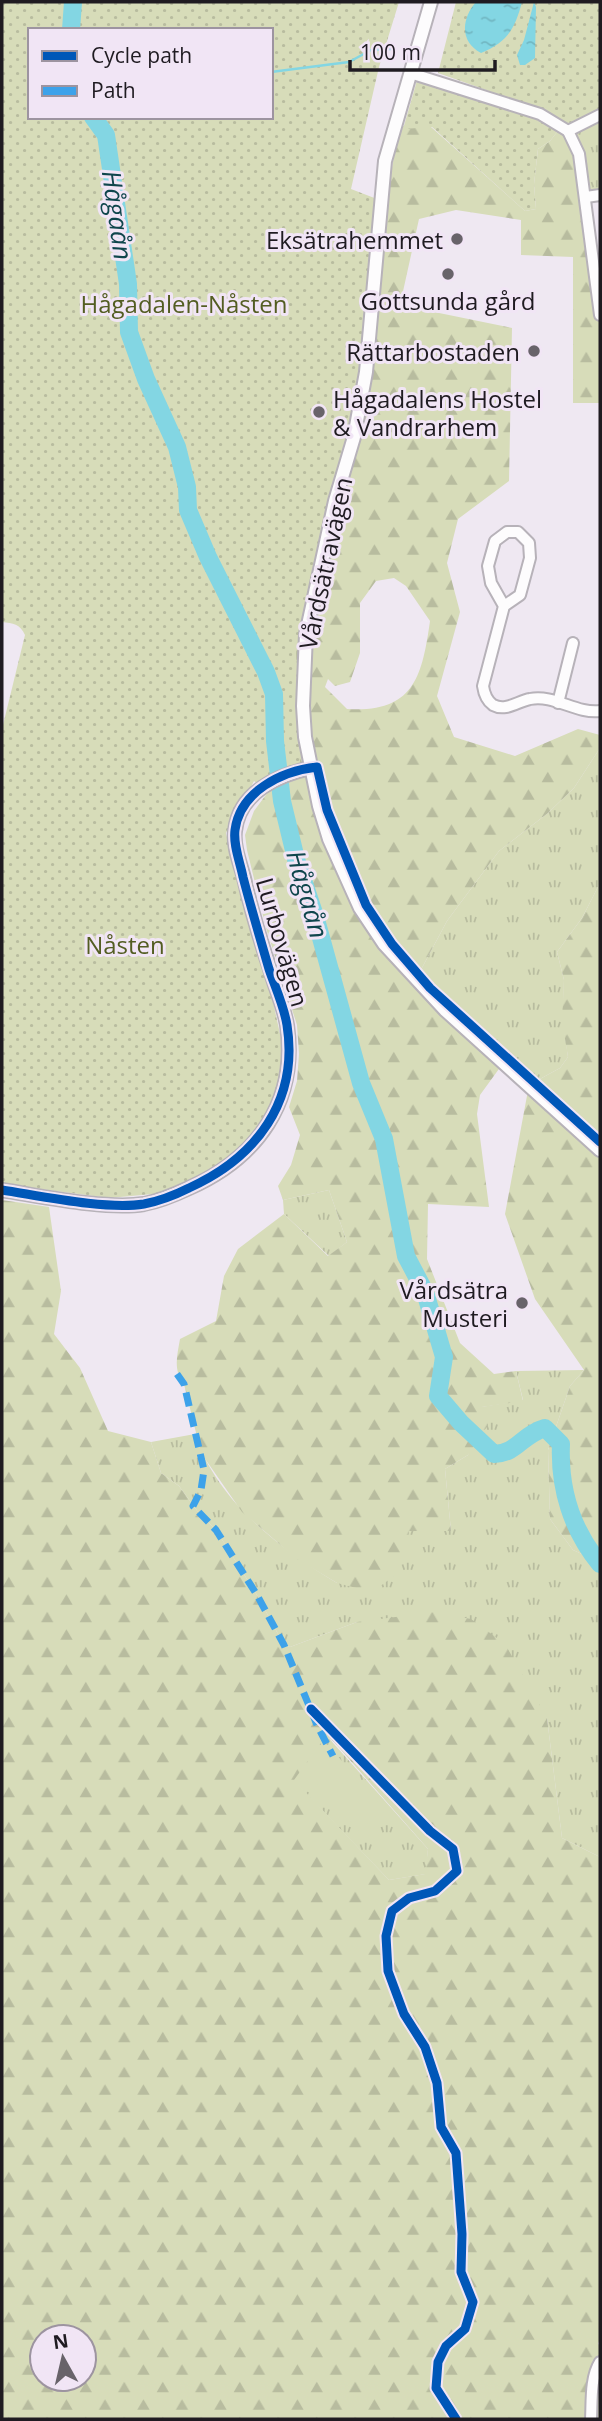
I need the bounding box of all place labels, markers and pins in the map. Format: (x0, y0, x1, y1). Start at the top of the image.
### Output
place label: Eksätrahemmet (266, 223, 443, 256)
marker: Eksätrahemmet (449, 231, 465, 247)
marker: Gottsunda gård (440, 266, 456, 282)
place label: Gottsunda gård (361, 284, 535, 317)
place label: Rättarbostaden (346, 335, 520, 368)
marker: Rättarbostaden (526, 343, 542, 359)
place label: Hågadalens Hostel & Vandrarhem (333, 382, 542, 443)
marker: Hågadalens Hostel & Vandrarhem (311, 404, 327, 420)
place label: Vårdsätra Musteri (399, 1273, 508, 1334)
marker: Vårdsätra Musteri (514, 1295, 530, 1311)

